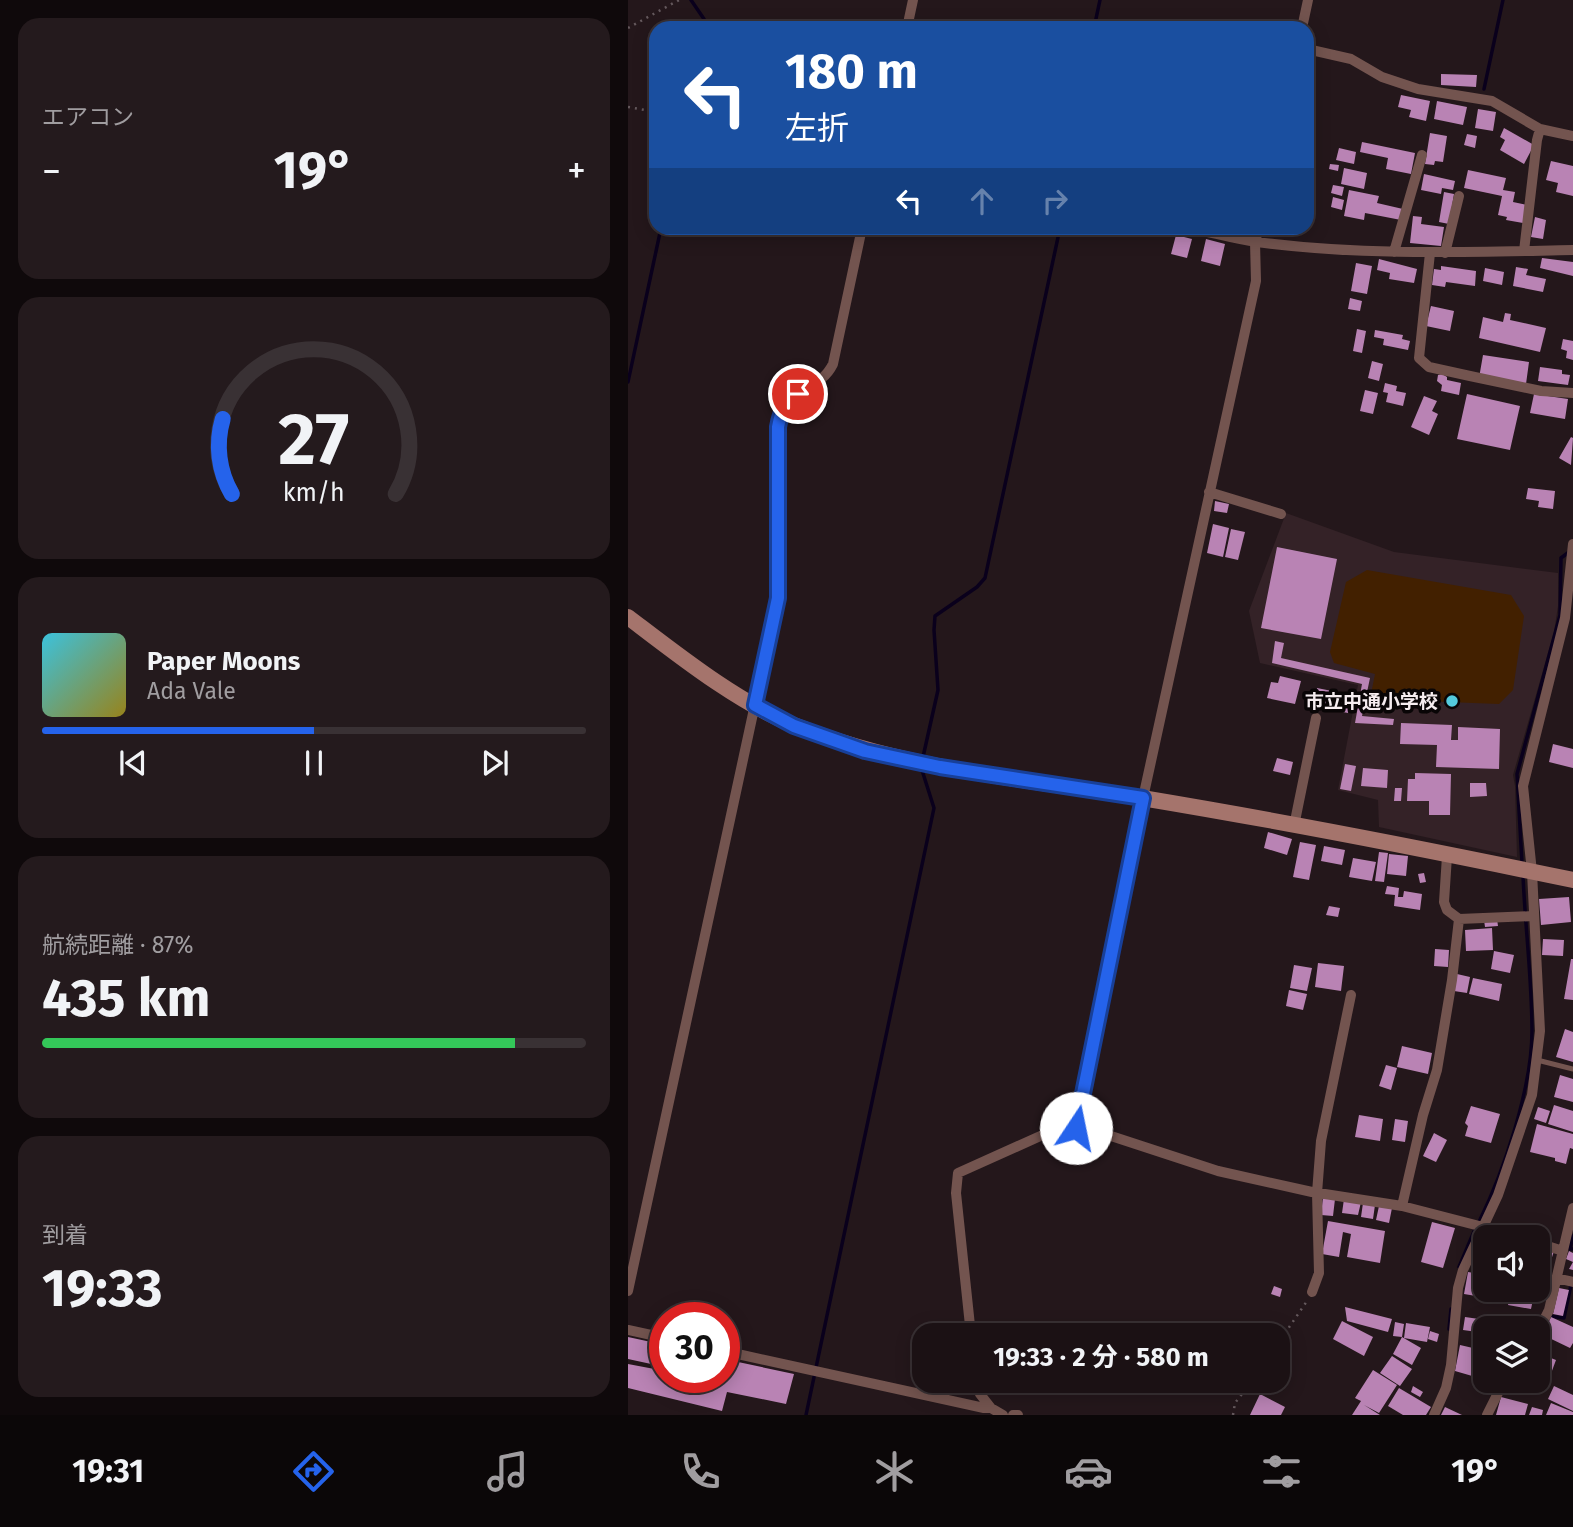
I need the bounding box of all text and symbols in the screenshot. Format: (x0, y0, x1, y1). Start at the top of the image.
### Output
text: 180 m (785, 42, 918, 101)
icon: left (670, 49, 761, 140)
text: エアコン (42, 103, 134, 131)
text: 左折 (785, 109, 849, 147)
text: 19° (274, 139, 354, 202)
text: − (42, 148, 61, 194)
text: + (567, 148, 586, 194)
icon: left (890, 182, 928, 220)
icon: ahead (963, 182, 1001, 220)
icon: right (1036, 182, 1074, 220)
pin (768, 364, 828, 424)
icon: arrive (779, 375, 817, 413)
text: 27 (279, 397, 349, 484)
text: km/h (283, 478, 345, 508)
text: Paper Moons (147, 646, 300, 677)
text: Ada Vale (147, 677, 236, 705)
place label: 市立中通小学校 (1305, 690, 1438, 713)
marker: 市立中通小学校 (1444, 693, 1460, 709)
icon: previous (114, 744, 152, 782)
icon: pause (295, 744, 333, 782)
icon: next (476, 744, 514, 782)
text: 航続距離 · 87% (42, 931, 193, 959)
text: 435 km (42, 967, 210, 1030)
position arrow (1039, 1091, 1113, 1165)
text: 到着 (42, 1221, 88, 1249)
map controls (1473, 1225, 1550, 1393)
button: sound (1473, 1225, 1550, 1302)
text: 19:33 (42, 1257, 163, 1320)
speed limit sign: 30 (649, 1302, 740, 1393)
button: layers (1473, 1316, 1550, 1393)
text: 19:33 · 2 分 · 580 m (993, 1342, 1209, 1373)
icon: directions (289, 1447, 338, 1496)
icon: music (483, 1447, 532, 1496)
icon: phone (676, 1447, 725, 1496)
icon: climate (870, 1447, 919, 1496)
icon: car (1064, 1447, 1113, 1496)
icon: filters (1257, 1447, 1306, 1496)
text: 19:31 (72, 1452, 144, 1490)
text: 19° (1451, 1452, 1501, 1490)

